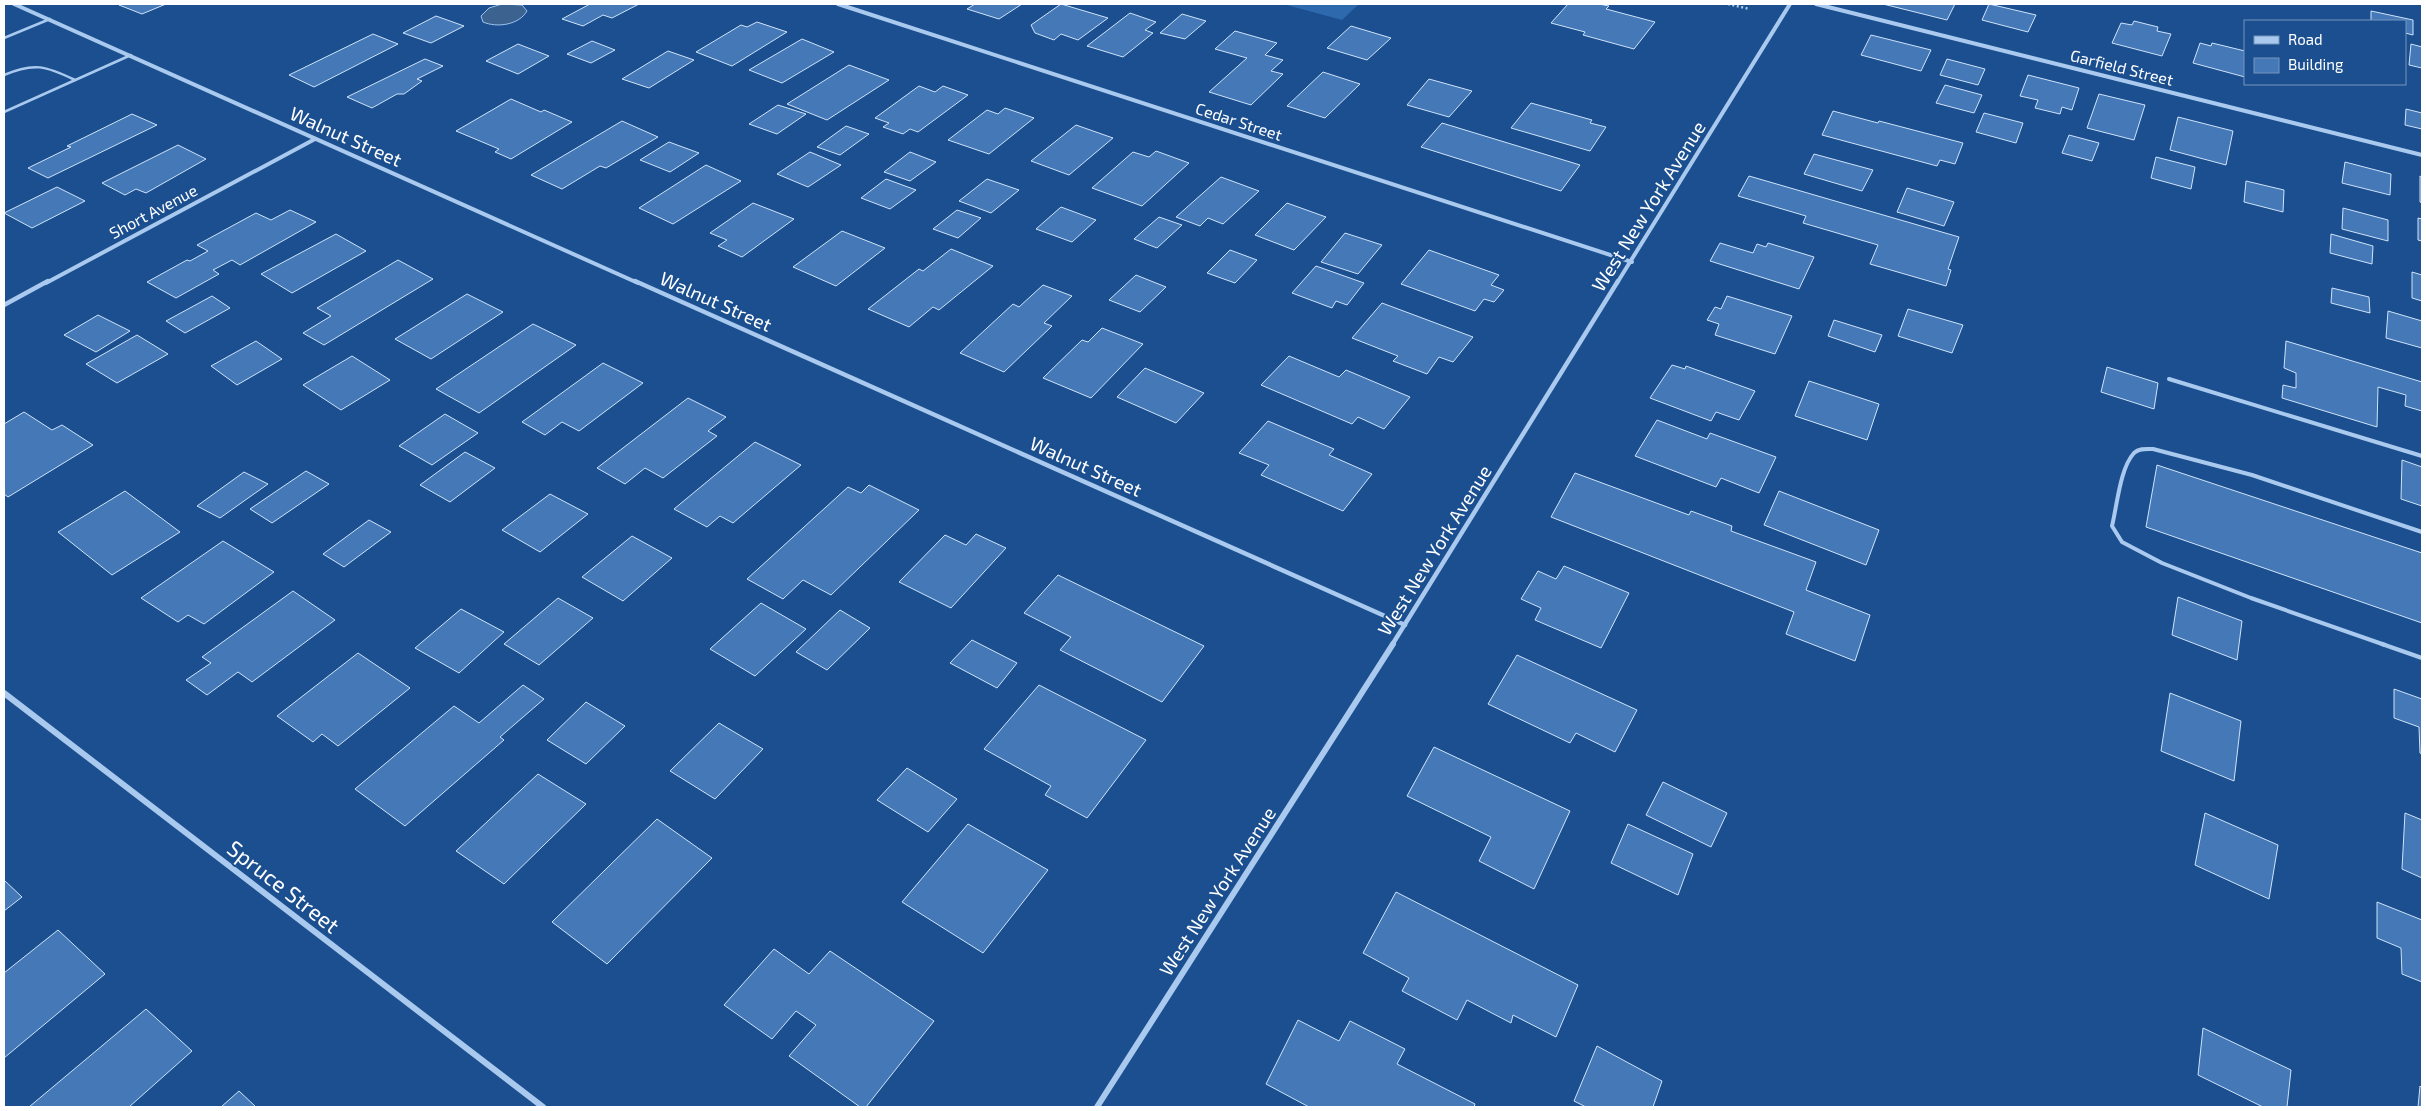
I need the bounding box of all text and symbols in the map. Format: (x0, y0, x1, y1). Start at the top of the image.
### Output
legend (2244, 20, 2406, 85)
text: Road (2288, 30, 2323, 48)
street label: Garfield Street (2069, 45, 2175, 89)
text: Building (2288, 55, 2344, 73)
street label: Cedar Street (1193, 98, 1285, 144)
street label: Walnut Street (287, 101, 405, 171)
street label: West New York Avenue (1586, 117, 1710, 295)
street label: Short Avenue (106, 180, 200, 242)
street label: Walnut Street (657, 266, 775, 336)
street label: Walnut Street (1027, 431, 1145, 501)
street label: West New York Avenue (1372, 461, 1496, 639)
street label: West New York Avenue (1154, 802, 1280, 980)
street label: Spruce Street (223, 834, 345, 938)

